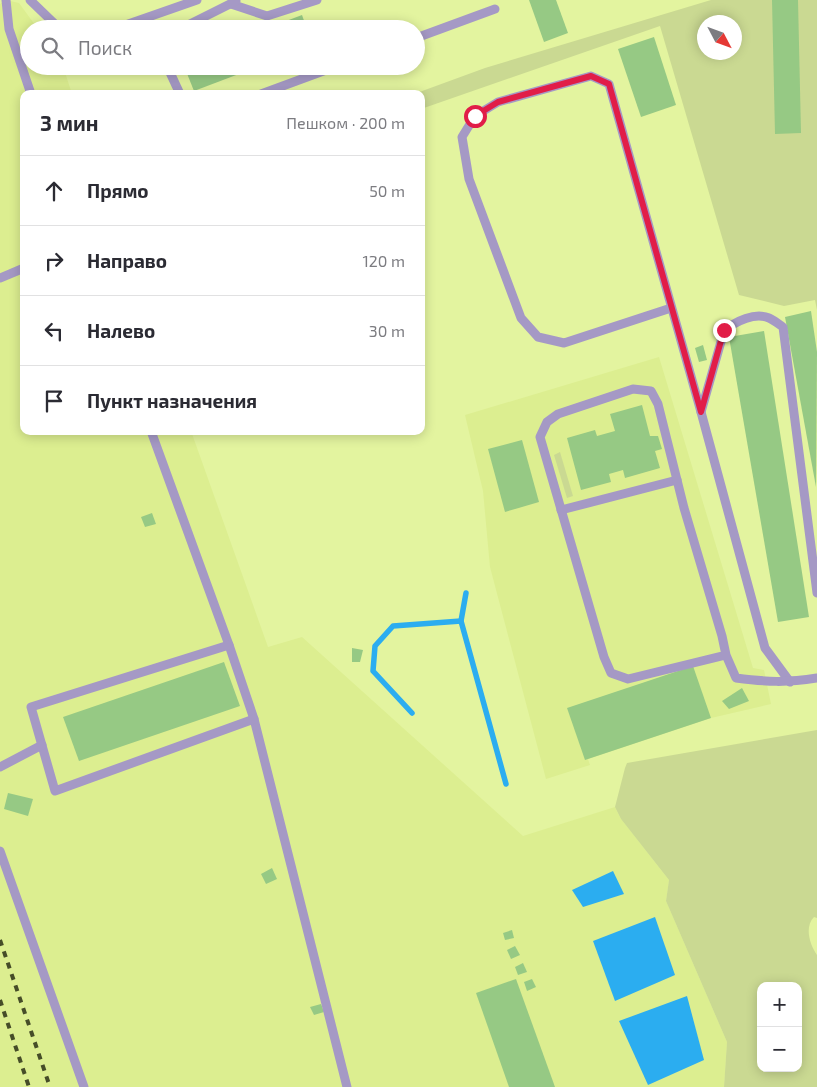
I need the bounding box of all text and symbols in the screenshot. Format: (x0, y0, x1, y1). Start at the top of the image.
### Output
north arrow (697, 15, 742, 60)
search box (20, 20, 425, 75)
icon: search (38, 34, 66, 62)
text: Поиск (78, 36, 132, 59)
route start (464, 105, 487, 128)
text: 3 мин (40, 110, 98, 135)
text: Пешком · 200 m (286, 113, 405, 132)
icon: ahead (40, 177, 68, 205)
text: Прямо (87, 179, 149, 202)
text: 50 m (369, 181, 405, 200)
icon: right (40, 247, 68, 275)
text: Направо (87, 249, 167, 272)
text: 120 m (362, 251, 405, 270)
icon: left (40, 317, 68, 345)
text: Налево (87, 319, 155, 342)
route end (713, 319, 736, 342)
text: 30 m (369, 321, 405, 340)
icon: arrive (40, 387, 68, 415)
text: Пункт назначения (87, 389, 257, 412)
map controls (757, 982, 802, 1072)
button: + (757, 982, 802, 1027)
button: − (757, 1027, 802, 1072)

